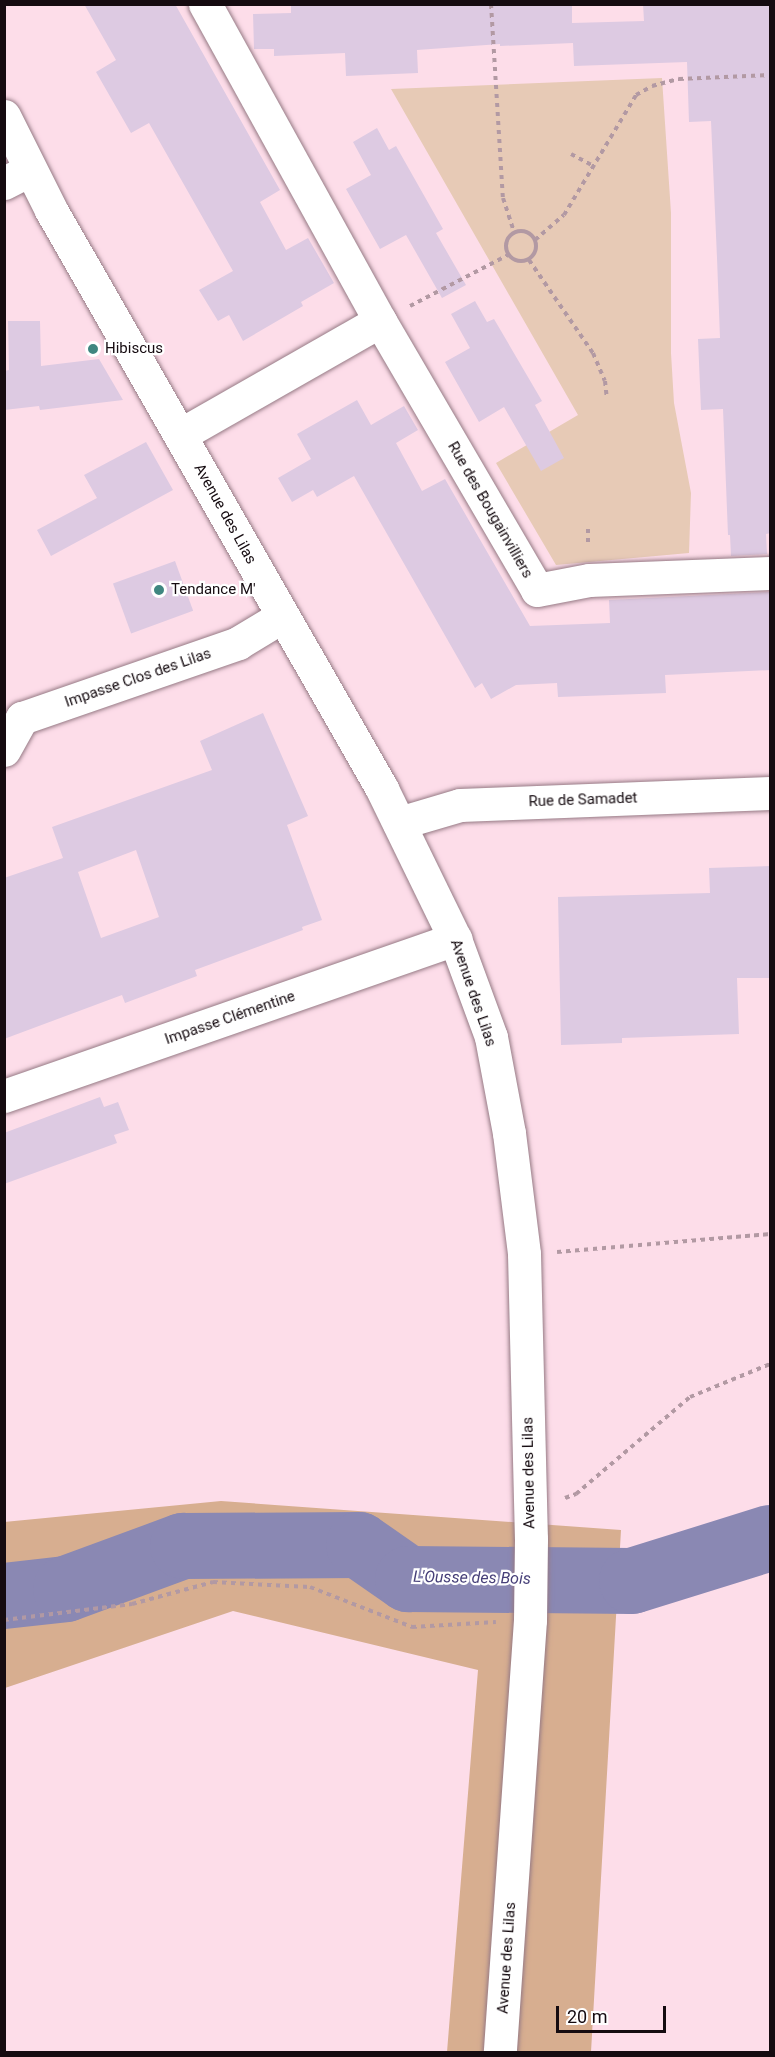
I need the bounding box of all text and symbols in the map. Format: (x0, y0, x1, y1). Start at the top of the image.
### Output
place label: Hibiscus (105, 340, 163, 358)
marker: Hibiscus (86, 342, 100, 356)
street label: Rue des Bougainvilliers (444, 439, 536, 581)
street label: Avenue des Lilas (190, 461, 260, 567)
place label: Tendance M' (171, 581, 256, 599)
marker: Tendance M' (152, 583, 166, 597)
street label: Impasse Clos des Lilas (62, 644, 214, 712)
street label: Rue de Samadet (528, 789, 638, 811)
street label: Avenue des Lilas (446, 937, 500, 1049)
street label: Impasse Clémentine (163, 987, 297, 1049)
street label: Avenue des Lilas (519, 1417, 539, 1529)
water label: L'Ousse des Bois (413, 1567, 531, 1589)
street label: Avenue des Lilas (494, 1902, 520, 2014)
scale bar (559, 1994, 668, 2032)
text: 20 m (567, 2006, 607, 2027)

